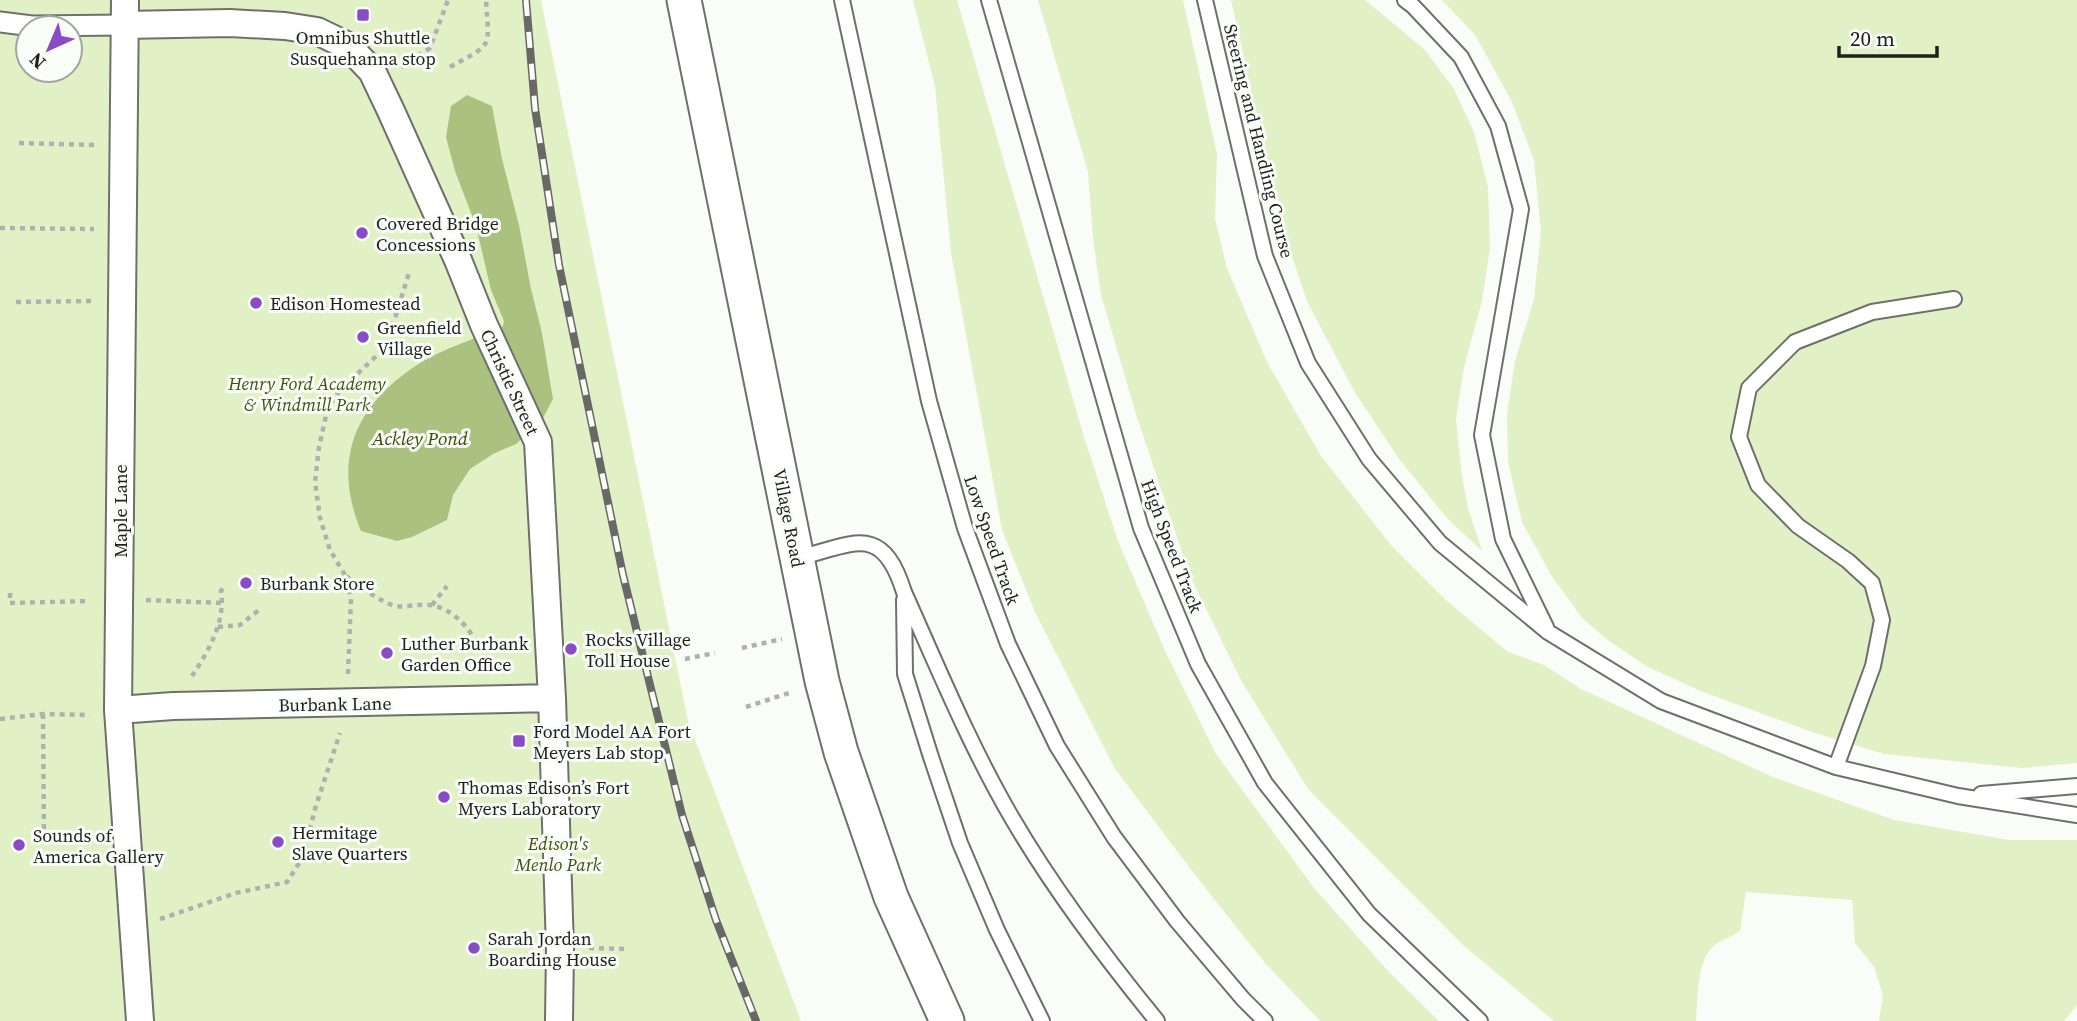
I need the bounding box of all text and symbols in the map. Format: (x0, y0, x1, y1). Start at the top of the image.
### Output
marker: Omnibus Shuttle Susquehanna stop (355, 7, 371, 23)
north arrow (14, 14, 84, 84)
scale bar (1839, 14, 1937, 58)
street label: Steering and Handling Course (1218, 21, 1300, 261)
text: 20 m (1850, 24, 1895, 53)
place label: Omnibus Shuttle Susquehanna stop (290, 25, 436, 71)
text: N (23, 47, 51, 75)
place label: Covered Bridge Concessions (376, 211, 499, 257)
marker: Covered Bridge Concessions (354, 225, 370, 241)
place label: Edison Homestead (270, 291, 420, 316)
marker: Edison Homestead (248, 295, 264, 311)
place label: Greenfield Village (377, 315, 461, 361)
street label: Christie Street (475, 325, 545, 439)
marker: Greenfield Village (355, 329, 371, 345)
park label: Henry Ford Academy & Windmill Park (227, 371, 386, 417)
water label: Ackley Pond (371, 425, 468, 451)
street label: Maple Lane (108, 464, 133, 558)
street label: Village Road (767, 467, 811, 569)
street label: Low Speed Track (958, 472, 1026, 608)
street label: High Speed Track (1135, 476, 1209, 616)
place label: Burbank Store (260, 571, 375, 596)
marker: Burbank Store (238, 575, 254, 591)
place label: Rocks Village Toll House (585, 627, 691, 673)
place label: Luther Burbank Garden Office (401, 631, 529, 677)
marker: Rocks Village Toll House (563, 641, 579, 657)
marker: Luther Burbank Garden Office (379, 645, 395, 661)
street label: Burbank Lane (278, 691, 392, 717)
place label: Ford Model AA Fort Meyers Lab stop (533, 719, 691, 765)
marker: Ford Model AA Fort Meyers Lab stop (511, 733, 527, 749)
place label: Thomas Edison’s Fort Myers Laboratory (458, 775, 629, 821)
marker: Thomas Edison’s Fort Myers Laboratory (436, 789, 452, 805)
place label: Hermitage Slave Quarters (292, 820, 408, 866)
place label: Sounds of America Gallery (33, 823, 165, 869)
park label: Edison's Menlo Park (514, 831, 602, 877)
marker: Hermitage Slave Quarters (270, 834, 286, 850)
marker: Sounds of America Gallery (11, 837, 27, 853)
place label: Sarah Jordan Boarding House (488, 926, 617, 972)
marker: Sarah Jordan Boarding House (466, 940, 482, 956)

